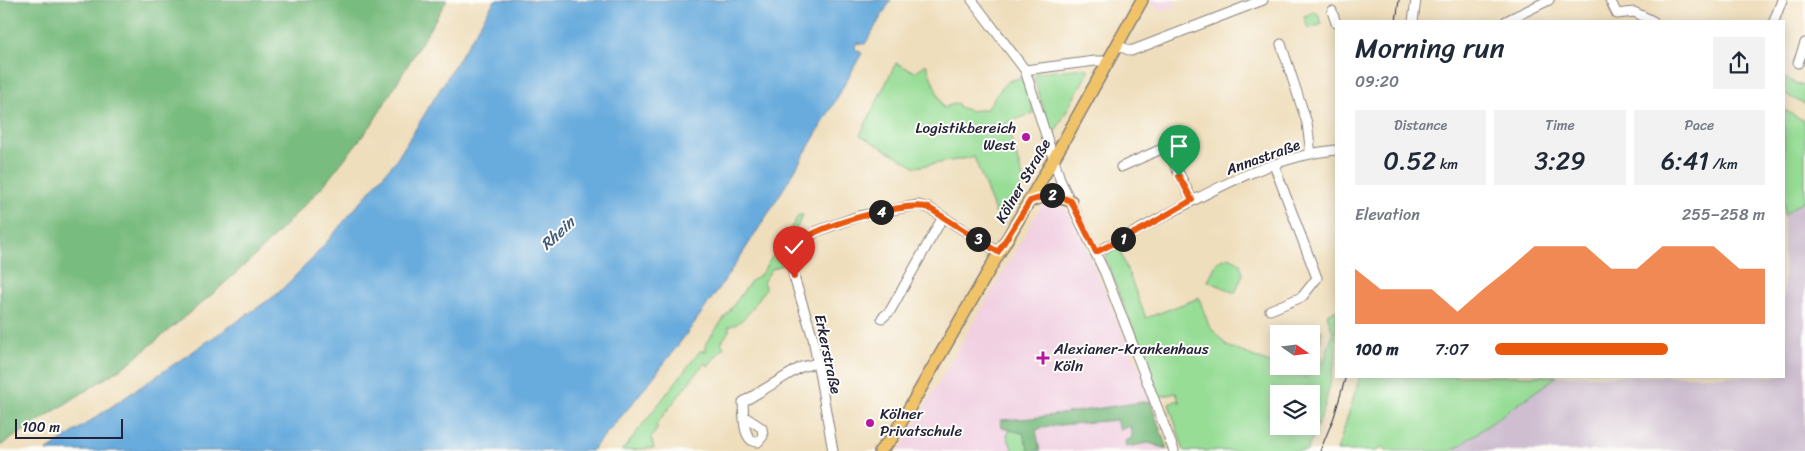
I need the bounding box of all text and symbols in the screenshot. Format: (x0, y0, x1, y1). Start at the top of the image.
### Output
text: Morning run (1355, 23, 1505, 72)
button: share (1713, 37, 1765, 89)
text: 09:20 (1355, 67, 1399, 96)
text: Distance (1394, 113, 1447, 138)
text: Time (1545, 113, 1575, 138)
text: Pace (1684, 113, 1714, 138)
place label: Logistikbereich West (916, 115, 1016, 158)
pin (1158, 125, 1200, 176)
marker: Logistikbereich West (1020, 131, 1032, 143)
icon: arrive (1165, 132, 1193, 160)
street label: Annastraße (1221, 132, 1304, 183)
street label: Kölner Straße (988, 134, 1058, 228)
text: 0.52 (1383, 138, 1436, 183)
text: 3:29 (1534, 138, 1586, 183)
text: 6:41 (1661, 138, 1709, 183)
text: km (1436, 152, 1458, 177)
text: /km (1709, 152, 1738, 177)
pin: 2 (1040, 182, 1064, 208)
text: 2 (1048, 183, 1057, 208)
pin: 4 (868, 200, 894, 224)
text: 4 (877, 200, 886, 225)
text: Elevation (1355, 200, 1420, 229)
text: 255–258 m (1682, 200, 1765, 229)
water label: Rhein (533, 208, 583, 257)
pin (773, 226, 815, 277)
pin: 3 (966, 226, 990, 252)
pin: 1 (1110, 226, 1136, 252)
text: 3 (975, 227, 982, 252)
text: 1 (1120, 227, 1127, 252)
icon: check (780, 233, 808, 261)
street label: Erkerstraße (807, 312, 849, 396)
north arrow (1270, 325, 1320, 375)
map controls (1270, 325, 1320, 435)
text: 100 m (1355, 335, 1399, 364)
text: 7:07 (1435, 335, 1468, 364)
place label: Alexianer-Krankenhaus Köln (1053, 336, 1209, 379)
marker: Alexianer-Krankenhaus Köln (1036, 351, 1050, 365)
button: layers (1270, 385, 1320, 435)
place label: Kölner Privatschule (880, 401, 963, 444)
text: 100 m (22, 415, 60, 440)
scale bar (15, 416, 122, 439)
marker: Kölner Privatschule (864, 417, 876, 429)

